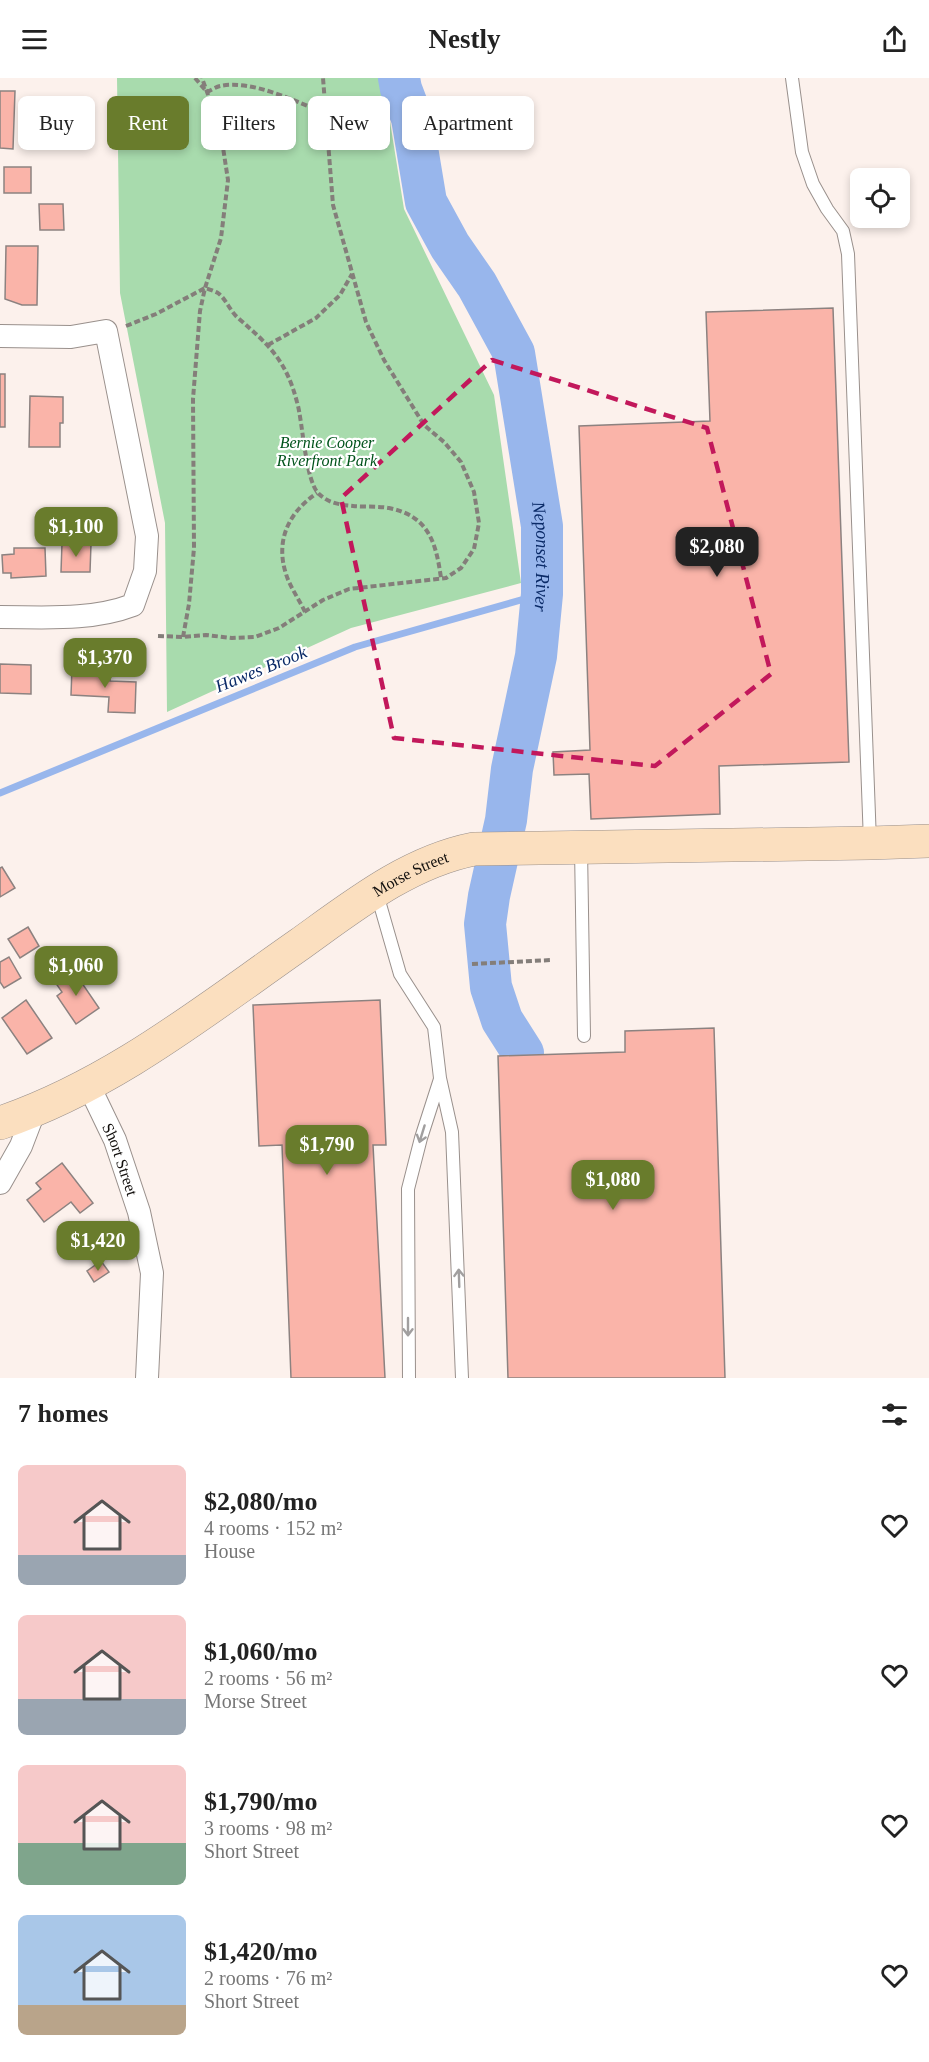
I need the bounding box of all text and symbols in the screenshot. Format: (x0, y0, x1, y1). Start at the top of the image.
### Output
icon: menu (18, 23, 51, 56)
icon: share (878, 23, 911, 56)
text: Nestly (429, 24, 500, 54)
chip: Buy (18, 96, 95, 150)
chip: Rent (107, 96, 189, 150)
chip: Filters (201, 96, 296, 150)
chip: New (308, 96, 390, 150)
chip: Apartment (402, 96, 534, 150)
map controls (850, 168, 910, 228)
button: locate (850, 168, 910, 228)
park label: Bernie Cooper Riverfront Park (276, 434, 378, 470)
water label: Neponset River (528, 499, 553, 614)
pin: $1,100 (27, 507, 125, 558)
text: $1,100 (49, 515, 104, 537)
pin: $2,080 (668, 527, 766, 578)
text: $2,080 (690, 535, 745, 557)
pin: $1,370 (56, 638, 154, 689)
water label: Hawes Brook (211, 641, 311, 697)
text: $1,370 (78, 646, 133, 668)
street label: Morse Street (369, 848, 451, 899)
pin: $1,060 (27, 946, 125, 997)
text: $1,060 (49, 954, 104, 976)
street label: Short Street (100, 1120, 142, 1198)
one-way arrow (416, 1124, 427, 1143)
pin: $1,790 (278, 1125, 376, 1176)
text: $1,790 (300, 1133, 355, 1155)
pin: $1,080 (564, 1160, 662, 1211)
text: $1,080 (586, 1168, 641, 1190)
pin: $1,420 (49, 1221, 147, 1272)
text: $1,420 (71, 1229, 126, 1251)
one-way arrow (453, 1268, 465, 1288)
one-way arrow (402, 1317, 414, 1337)
icon: filters (878, 1398, 911, 1431)
text: 7 homes (18, 1399, 108, 1428)
text: $2,080/mo (204, 1487, 317, 1516)
icon: home (66, 1489, 138, 1561)
icon: heart (878, 1509, 911, 1542)
text: 4 rooms · 152 m² (204, 1517, 342, 1539)
text: House (204, 1540, 255, 1562)
text: $1,060/mo (204, 1637, 317, 1666)
icon: home (66, 1639, 138, 1711)
icon: heart (878, 1659, 911, 1692)
text: 2 rooms · 56 m² (204, 1667, 332, 1689)
text: Morse Street (204, 1690, 307, 1712)
text: $1,790/mo (204, 1787, 317, 1816)
icon: home (66, 1789, 138, 1861)
icon: heart (878, 1809, 911, 1842)
text: 3 rooms · 98 m² (204, 1817, 332, 1839)
text: Short Street (204, 1840, 299, 1862)
text: $1,420/mo (204, 1937, 317, 1966)
icon: home (66, 1939, 138, 2011)
icon: heart (878, 1959, 911, 1992)
text: 2 rooms · 76 m² (204, 1967, 332, 1989)
text: Short Street (204, 1990, 299, 2012)

